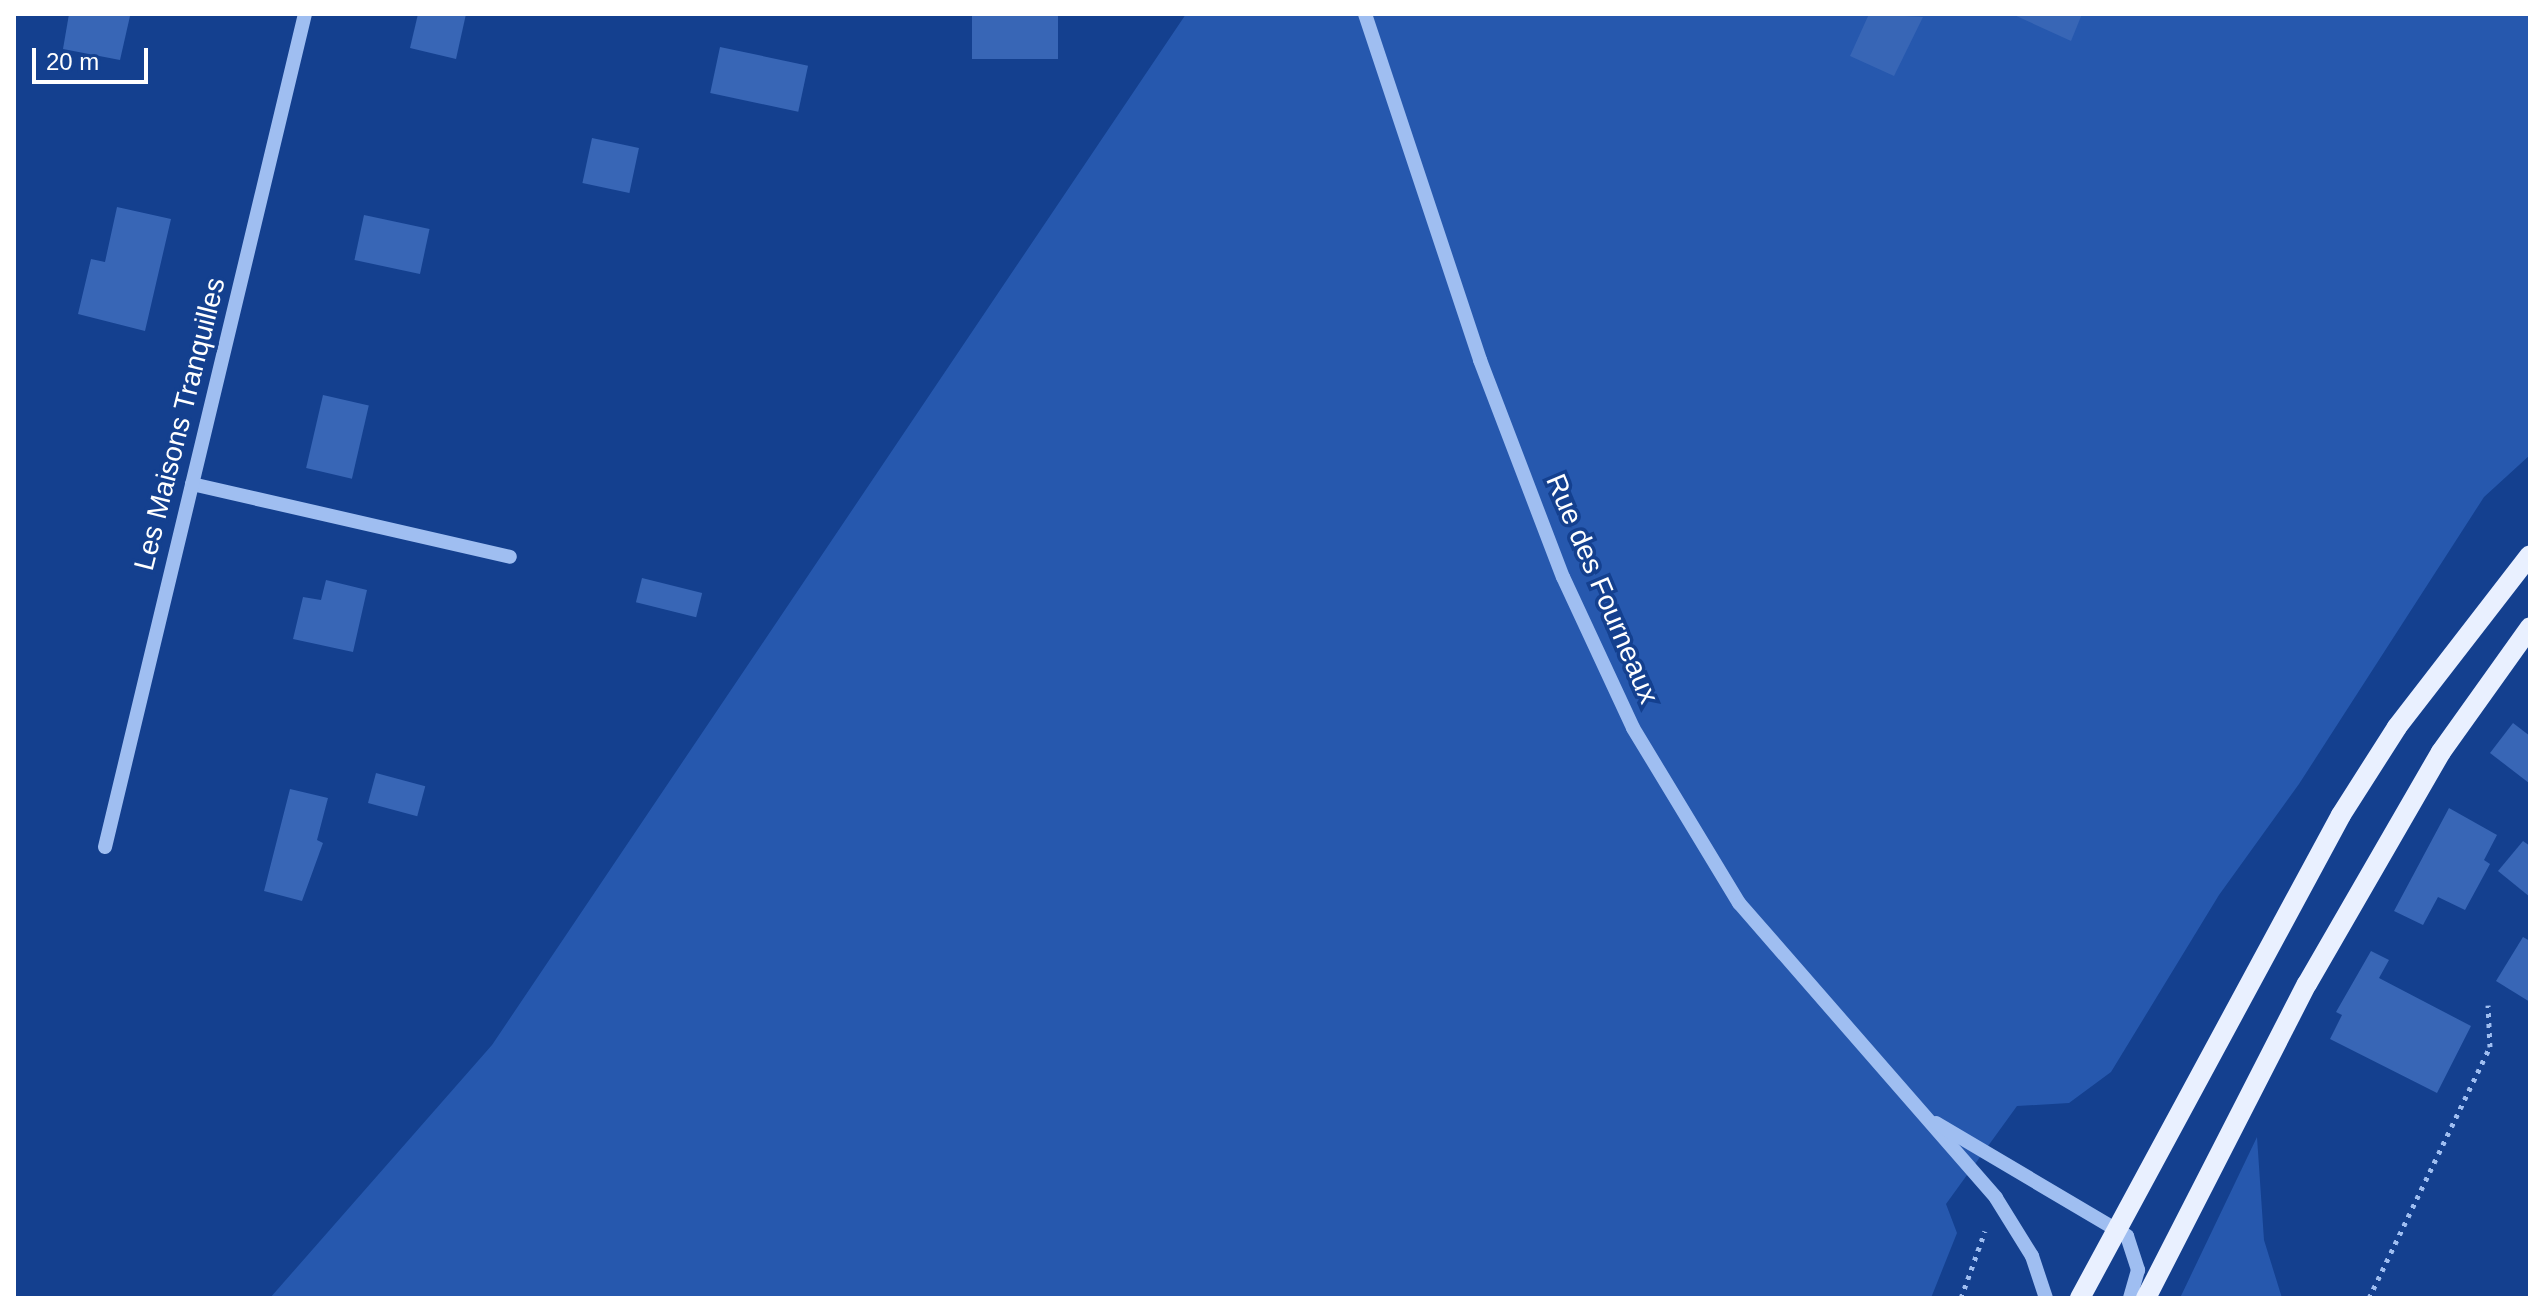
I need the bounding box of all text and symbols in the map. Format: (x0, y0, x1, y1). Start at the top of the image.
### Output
scale bar (36, 32, 152, 82)
text: 20 m (46, 48, 99, 75)
street label: Les Maisons Tranquilles (127, 274, 233, 574)
street label: Rue des Fourneaux (1538, 469, 1666, 709)

